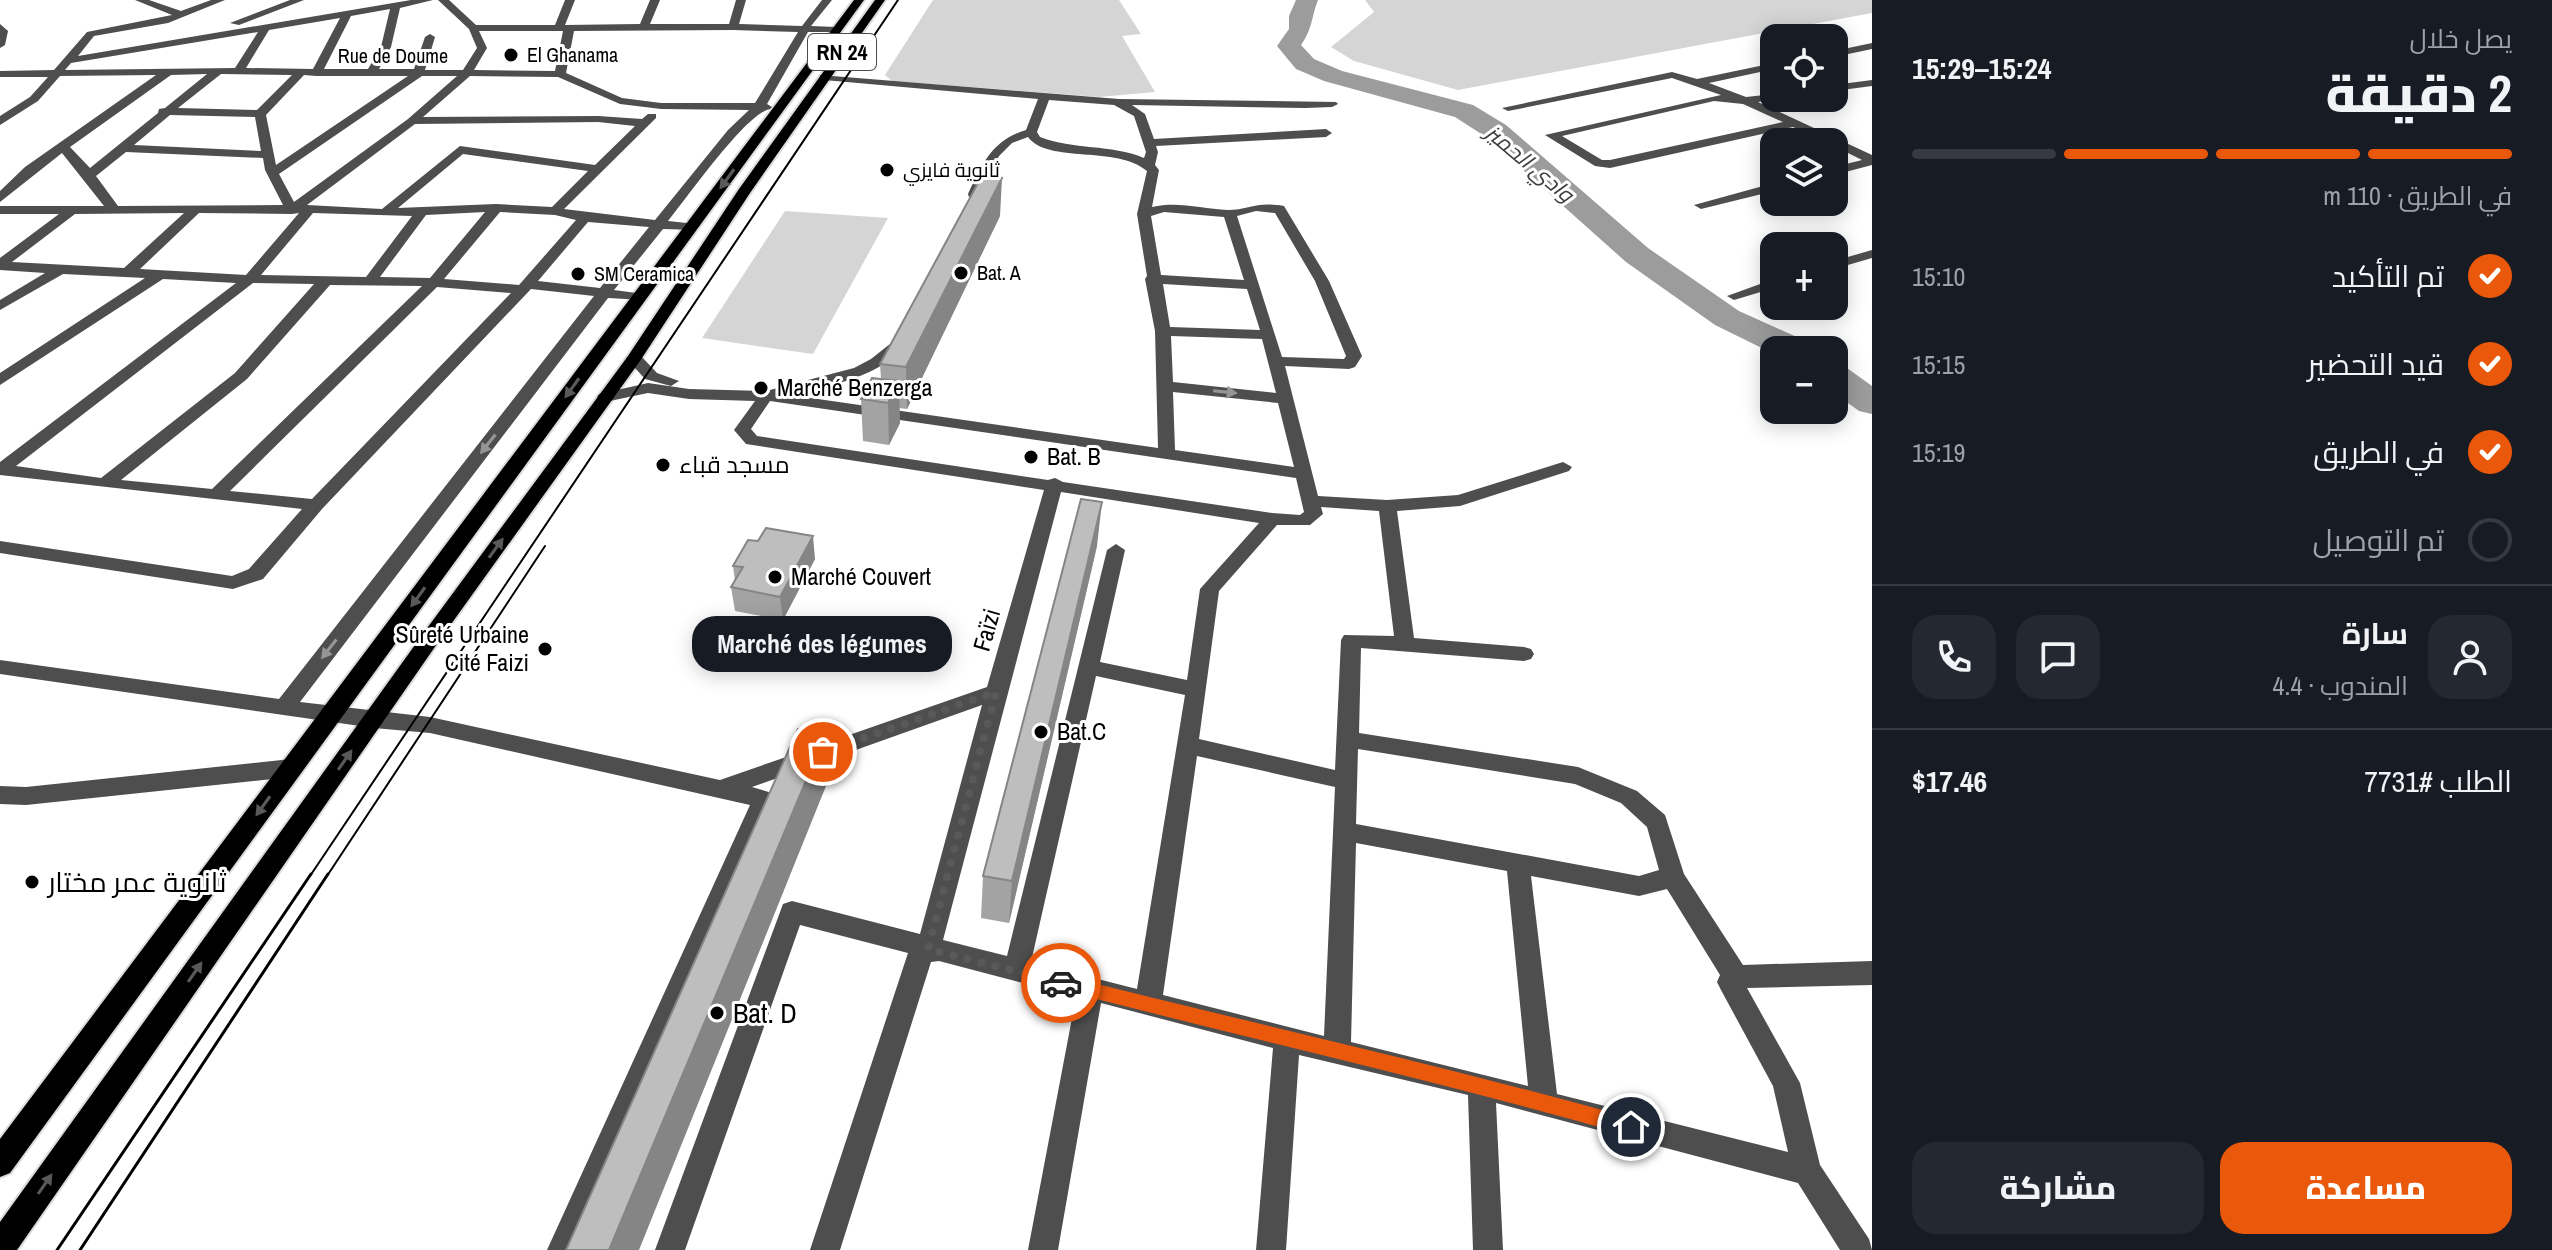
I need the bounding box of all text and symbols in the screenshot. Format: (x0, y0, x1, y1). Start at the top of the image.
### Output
text: يصل خلال (2410, 21, 2512, 56)
map controls (1760, 24, 1848, 424)
button: locate (1760, 24, 1848, 112)
road number: RN 24 (808, 34, 876, 70)
place label: El Ghanama (527, 41, 618, 68)
street label: Rue de Doume (338, 42, 448, 69)
marker: El Ghanama (502, 46, 520, 64)
text: 15:24–15:29 (1912, 48, 2052, 88)
text: 2 دقيقة (2325, 58, 2512, 128)
water label: وادي الحميز (1475, 115, 1582, 212)
button: layers (1760, 128, 1848, 216)
place label: ثانوية فايزي (903, 156, 1001, 186)
marker: ثانوية فايزي (878, 161, 896, 179)
one-way arrow (719, 168, 735, 189)
text: في الطريق · 110 m (2323, 178, 2512, 213)
button: + (1760, 232, 1848, 320)
icon: check (2468, 254, 2512, 298)
text: تم التأكيد (2332, 256, 2444, 296)
place label: Bat. A (977, 259, 1021, 286)
text: 15:10 (1912, 259, 1965, 294)
place label: SM Ceramica (594, 260, 694, 287)
marker: Bat. A (952, 264, 970, 282)
marker: SM Ceramica (569, 265, 587, 283)
button: − (1760, 336, 1848, 424)
icon: check (2468, 342, 2512, 386)
text: قيد التحضير (2307, 344, 2444, 384)
text: 15:15 (1912, 347, 1965, 382)
place label: Marché Benzerga (777, 371, 932, 403)
one-way arrow (564, 377, 580, 399)
marker: Marché Benzerga (752, 379, 770, 397)
one-way arrow (1213, 386, 1238, 399)
icon: check (2468, 430, 2512, 474)
text: في الطريق (2313, 432, 2444, 472)
one-way arrow (481, 434, 497, 454)
text: 15:19 (1912, 435, 1965, 470)
place label: Bat. B (1047, 440, 1101, 472)
place label: مسجد قباء (679, 448, 790, 480)
marker: Bat. B (1022, 448, 1040, 466)
marker: مسجد قباء (654, 456, 672, 474)
text: تم التوصيل (2313, 520, 2444, 560)
one-way arrow (488, 537, 503, 558)
place label: Marché Couvert (791, 560, 932, 592)
marker: Marché Couvert (766, 568, 784, 586)
one-way arrow (410, 587, 426, 607)
street label: Faïzi (965, 605, 1007, 655)
text: سارة (2342, 613, 2408, 653)
button: phone (1912, 615, 1996, 699)
button: chat (2016, 615, 2100, 699)
button: person (2428, 615, 2512, 699)
callout: Marché des légumes (693, 616, 953, 672)
place label: Sûreté Urbaine Cité Faizi (396, 618, 529, 678)
text: Marché des légumes (717, 626, 927, 661)
one-way arrow (322, 639, 338, 659)
marker: Sûreté Urbaine Cité Faizi (536, 640, 554, 658)
text: المندوب · 4.4 (2273, 668, 2408, 703)
place label: Bat.C (1057, 715, 1106, 747)
pin (789, 718, 857, 786)
marker: Bat.C (1032, 723, 1050, 741)
icon: bag (801, 730, 845, 774)
one-way arrow (337, 749, 353, 770)
text: $17.46 (1912, 761, 1987, 801)
text: الطلب #7731 (2364, 761, 2512, 801)
one-way arrow (256, 796, 272, 816)
place label: ثانوية عمر مختار (46, 863, 227, 901)
marker: ثانوية عمر مختار (23, 873, 41, 891)
courier (1021, 943, 1101, 1023)
one-way arrow (187, 961, 203, 983)
icon: car (1039, 961, 1083, 1005)
place label: Bat. D (733, 994, 797, 1032)
marker: Bat. D (708, 1004, 726, 1022)
pin (1597, 1093, 1665, 1161)
icon: home (1609, 1105, 1653, 1149)
button: مشاركة (1912, 1142, 2204, 1234)
button: مساعدة (2220, 1142, 2512, 1234)
one-way arrow (37, 1174, 52, 1195)

